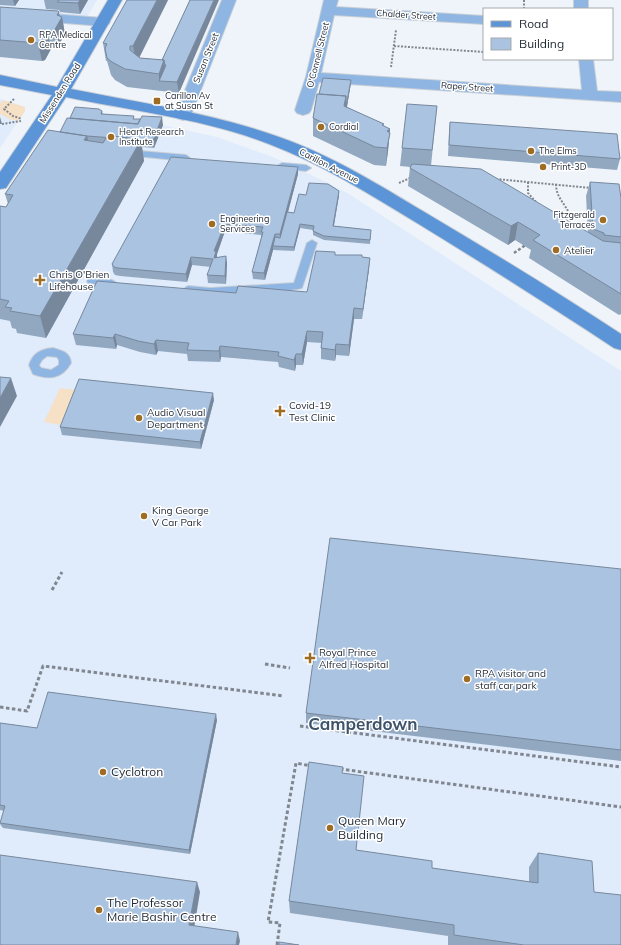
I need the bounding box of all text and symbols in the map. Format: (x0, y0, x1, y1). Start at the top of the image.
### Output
street label: Chalder Street (376, 7, 436, 22)
legend (483, 8, 613, 60)
text: Road (519, 16, 548, 31)
street label: O'Connell Street (304, 21, 331, 89)
place label: RPA Medical Centre (39, 29, 92, 50)
street label: Susan Street (190, 31, 221, 85)
marker: RPA Medical Centre (26, 35, 36, 45)
text: Building (519, 36, 564, 51)
street label: Missenden Road (37, 61, 83, 125)
street label: Raper Street (441, 79, 494, 94)
place label: Carillon Av at Susan St (165, 90, 213, 111)
marker: Carillon Av at Susan St (152, 96, 162, 106)
place label: Cordial (329, 121, 358, 132)
marker: Cordial (316, 122, 326, 132)
place label: Heart Research Institute (119, 126, 184, 147)
marker: Heart Research Institute (106, 132, 116, 142)
place label: The Elms (539, 145, 577, 156)
street label: Carillon Avenue (298, 146, 361, 185)
marker: The Elms (526, 146, 536, 156)
place label: Print-3D (551, 161, 587, 172)
marker: Print-3D (538, 162, 548, 172)
place label: Fitzgerald Terraces (554, 209, 595, 230)
place label: Engineering Services (220, 213, 269, 234)
marker: Fitzgerald Terraces (598, 215, 608, 225)
marker: Engineering Services (207, 219, 217, 229)
place label: Atelier (564, 244, 594, 257)
marker: Atelier (551, 245, 561, 255)
place label: Chris O'Brien Lifehouse (49, 268, 109, 293)
marker: Chris O'Brien Lifehouse (34, 274, 46, 286)
place label: Covid-19 Test Clinic (289, 399, 336, 424)
marker: Covid-19 Test Clinic (274, 405, 286, 417)
place label: Audio Visual Department (147, 406, 205, 431)
marker: Audio Visual Department (134, 413, 144, 423)
place label: King George V Car Park (152, 504, 209, 529)
marker: King George V Car Park (139, 511, 149, 521)
place label: Royal Prince Alfred Hospital (319, 646, 388, 671)
marker: Royal Prince Alfred Hospital (304, 652, 316, 664)
place label: RPA visitor and staff car park (475, 667, 546, 692)
marker: RPA visitor and staff car park (462, 674, 472, 684)
district label: Camperdown (308, 713, 418, 734)
place label: Cyclotron (111, 764, 163, 779)
marker: Cyclotron (98, 767, 108, 777)
place label: Queen Mary Building (338, 813, 407, 842)
marker: Queen Mary Building (325, 823, 335, 833)
place label: The Professor Marie Bashir Centre (107, 895, 216, 924)
marker: The Professor Marie Bashir Centre (94, 905, 104, 915)

